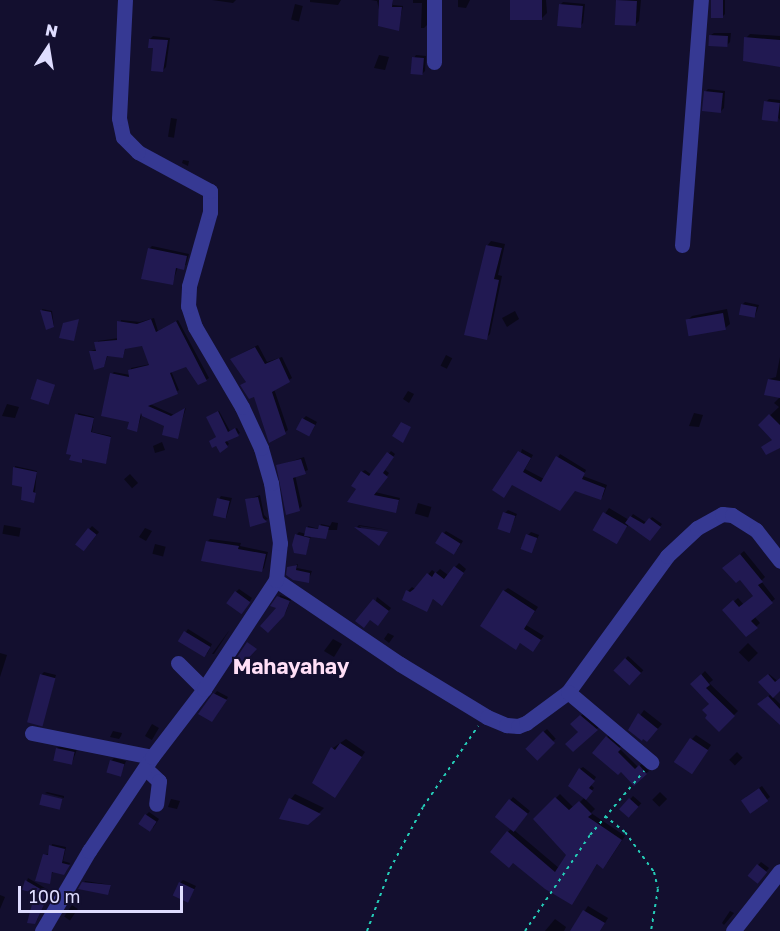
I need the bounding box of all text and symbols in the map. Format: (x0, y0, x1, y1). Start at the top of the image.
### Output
north arrow (18, 18, 78, 78)
text: N (44, 19, 60, 41)
district label: Mahayahay (233, 653, 349, 679)
scale bar (21, 874, 186, 912)
text: 100 m (29, 885, 80, 907)

